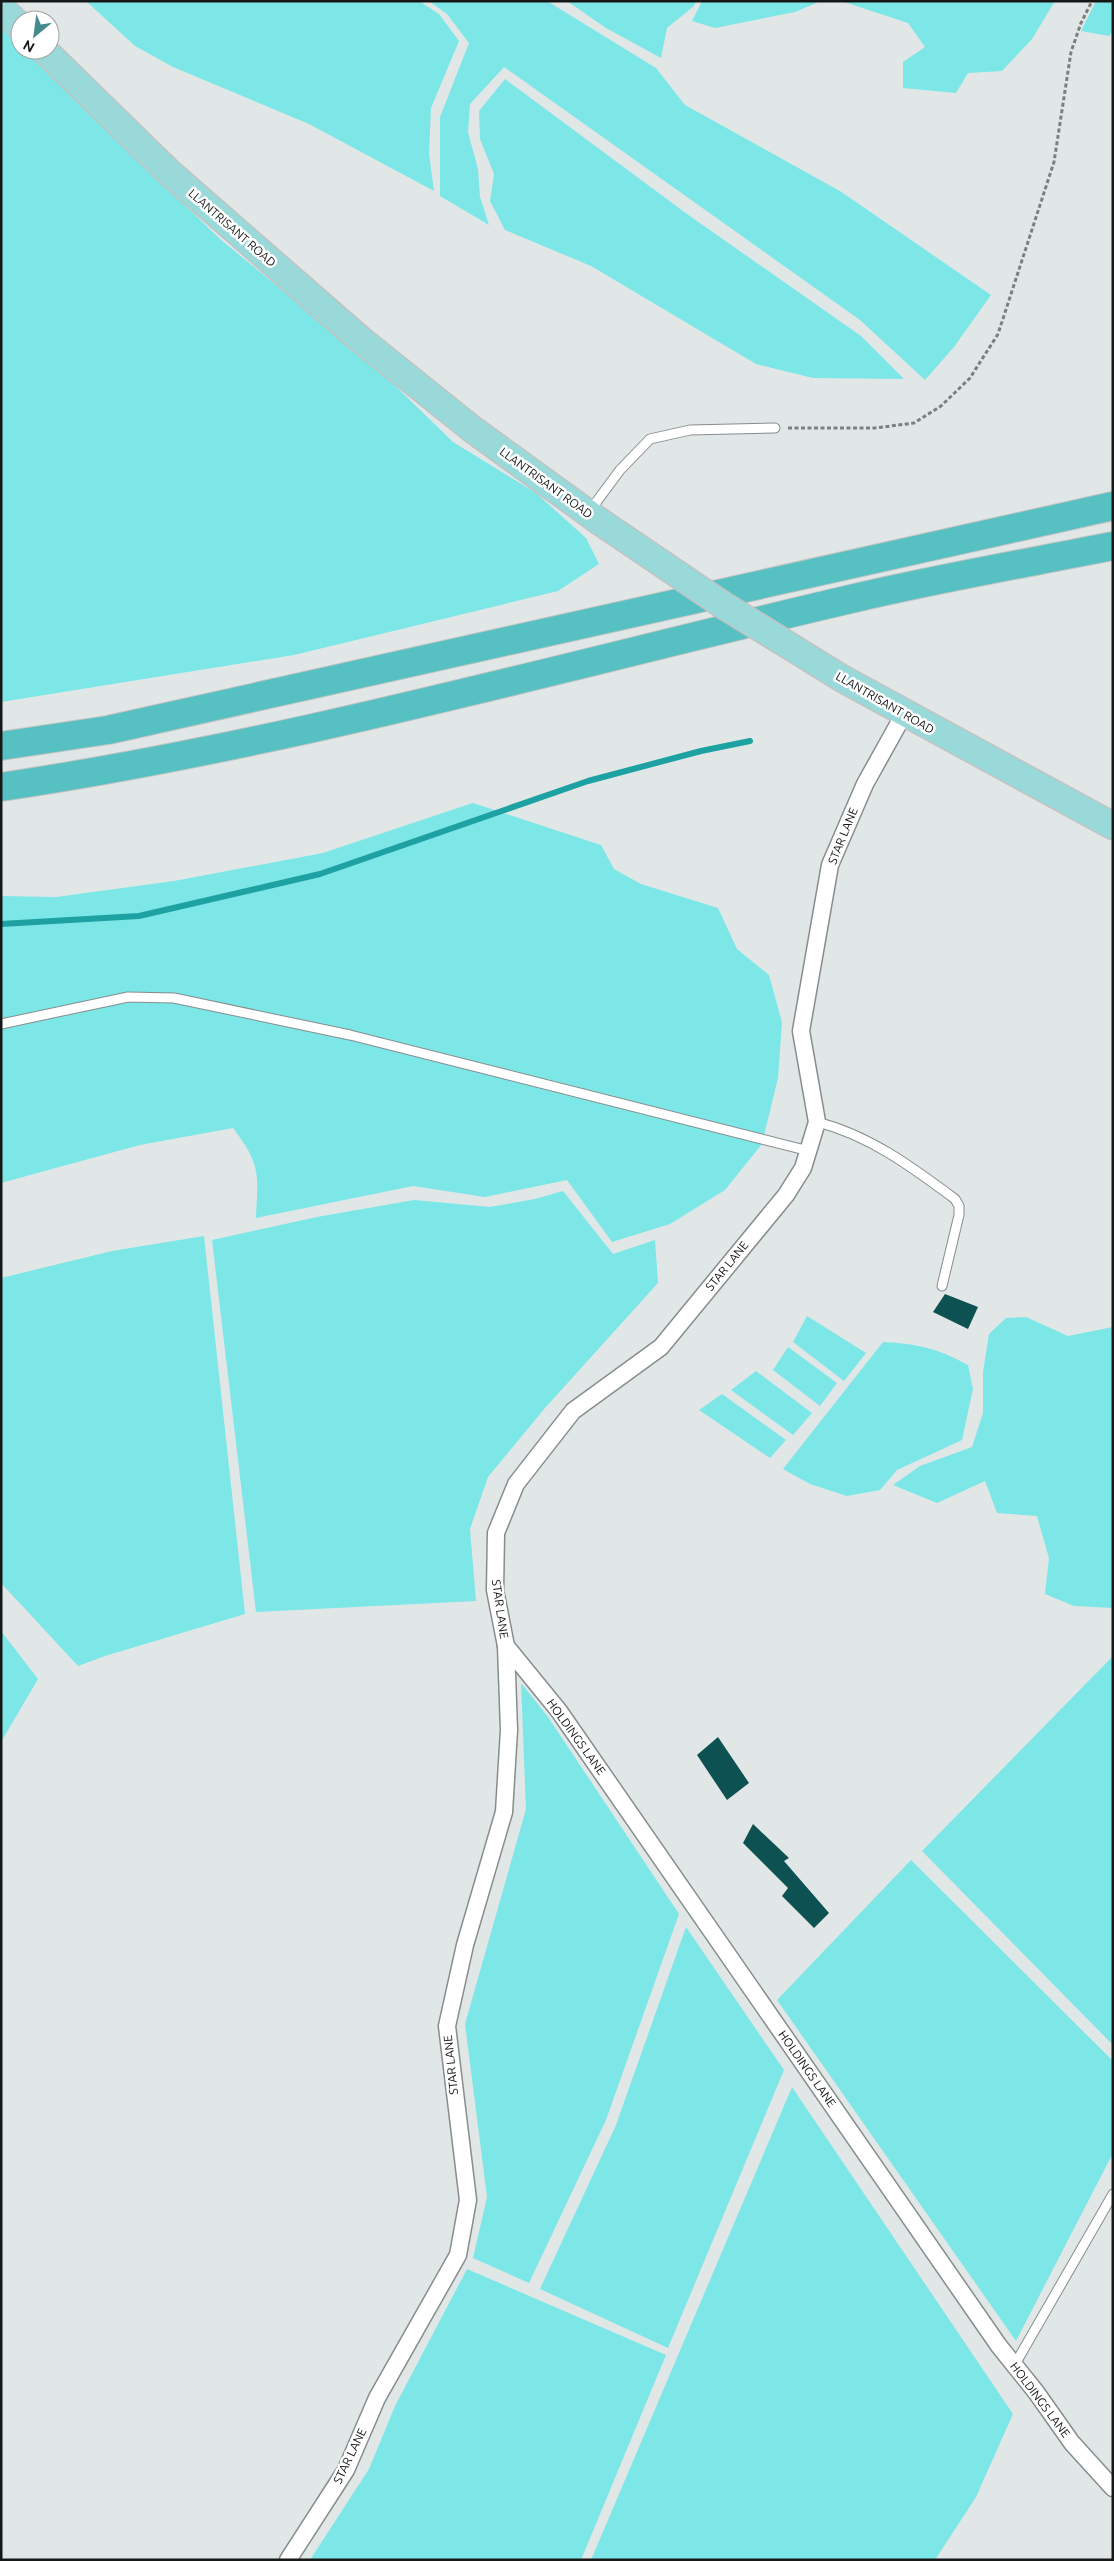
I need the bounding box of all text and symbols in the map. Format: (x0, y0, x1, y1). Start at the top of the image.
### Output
north arrow (10, 10, 60, 60)
text: N (20, 37, 37, 56)
street label: LLANTRISANT ROAD (186, 186, 279, 269)
street label: LLANTRISANT ROAD (498, 445, 595, 521)
street label: LLANTRISANT ROAD (834, 669, 937, 736)
street label: STAR LANE (825, 805, 860, 866)
street label: STAR LANE (703, 1238, 751, 1293)
street label: STAR LANE (490, 1578, 511, 1640)
street label: HOLDINGS LANE (545, 1696, 608, 1777)
street label: HOLDINGS LANE (776, 2028, 839, 2110)
street label: STAR LANE (441, 2034, 460, 2095)
street label: HOLDINGS LANE (1008, 2360, 1073, 2440)
street label: STAR LANE (331, 2426, 369, 2486)

